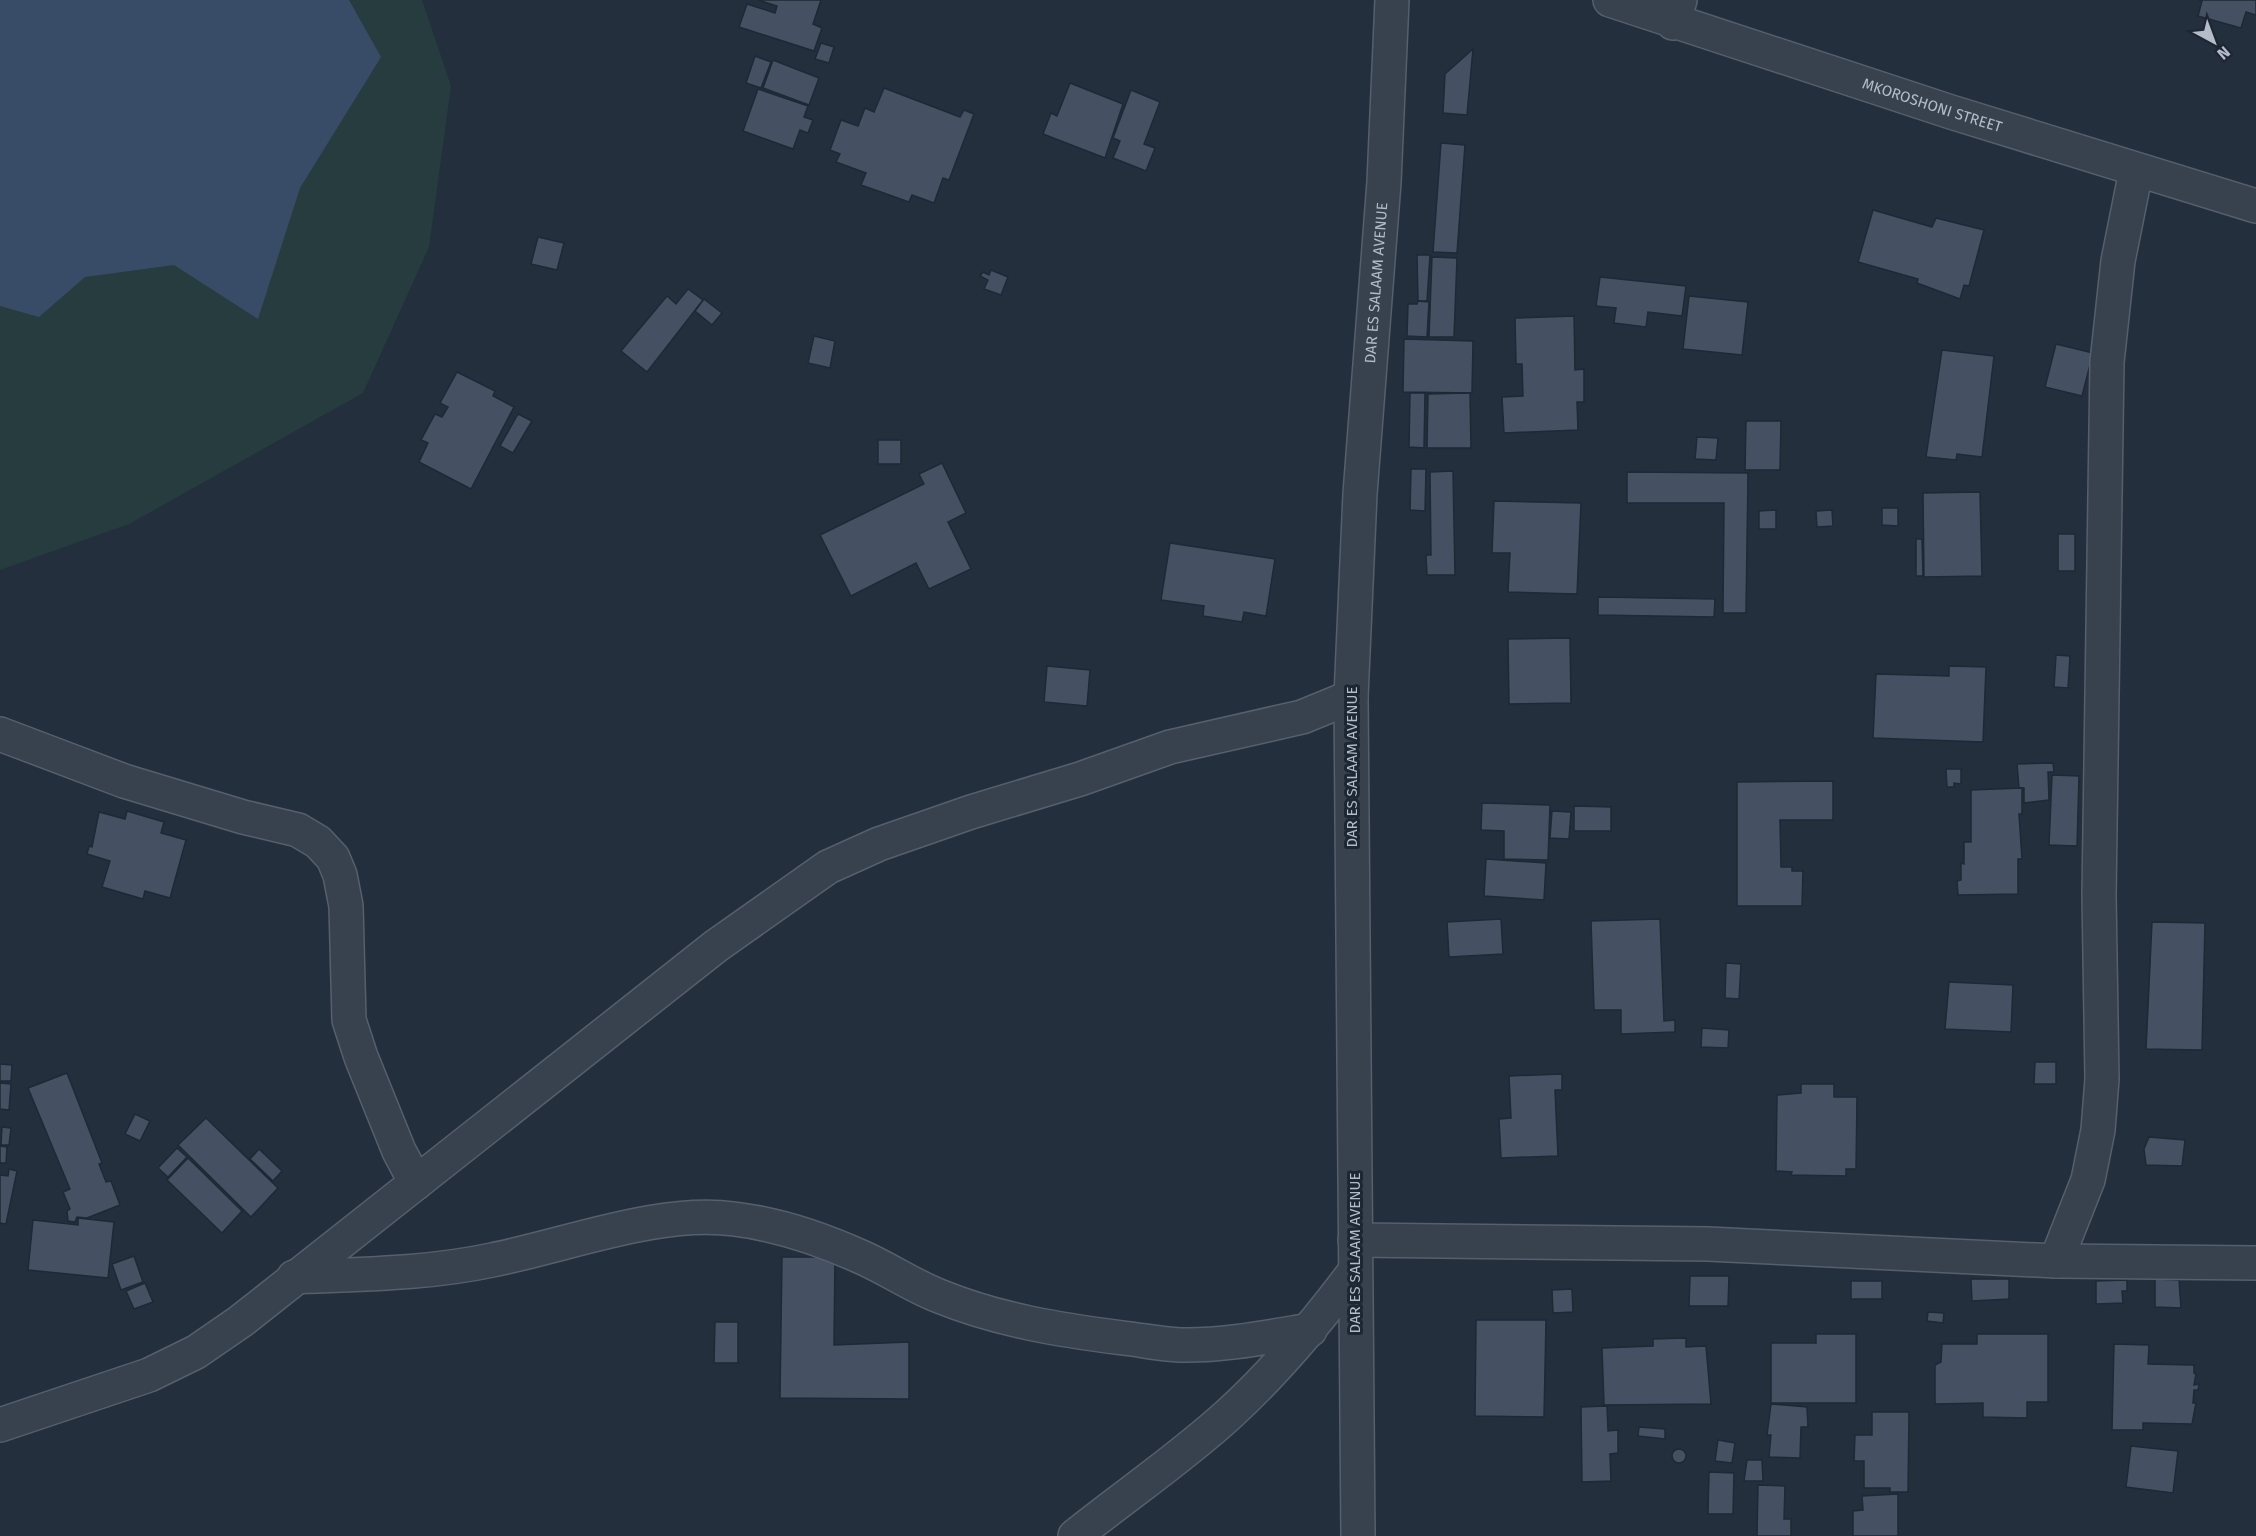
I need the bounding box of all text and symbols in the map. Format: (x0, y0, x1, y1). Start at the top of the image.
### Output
north arrow (2184, 12, 2244, 72)
text: N (2213, 42, 2234, 64)
street label: MKOROSHONI STREET (1860, 74, 2005, 136)
street label: DAR ES SALAAM AVENUE (1361, 202, 1391, 364)
street label: DAR ES SALAAM AVENUE (1343, 686, 1361, 848)
street label: DAR ES SALAAM AVENUE (1346, 1172, 1364, 1334)

